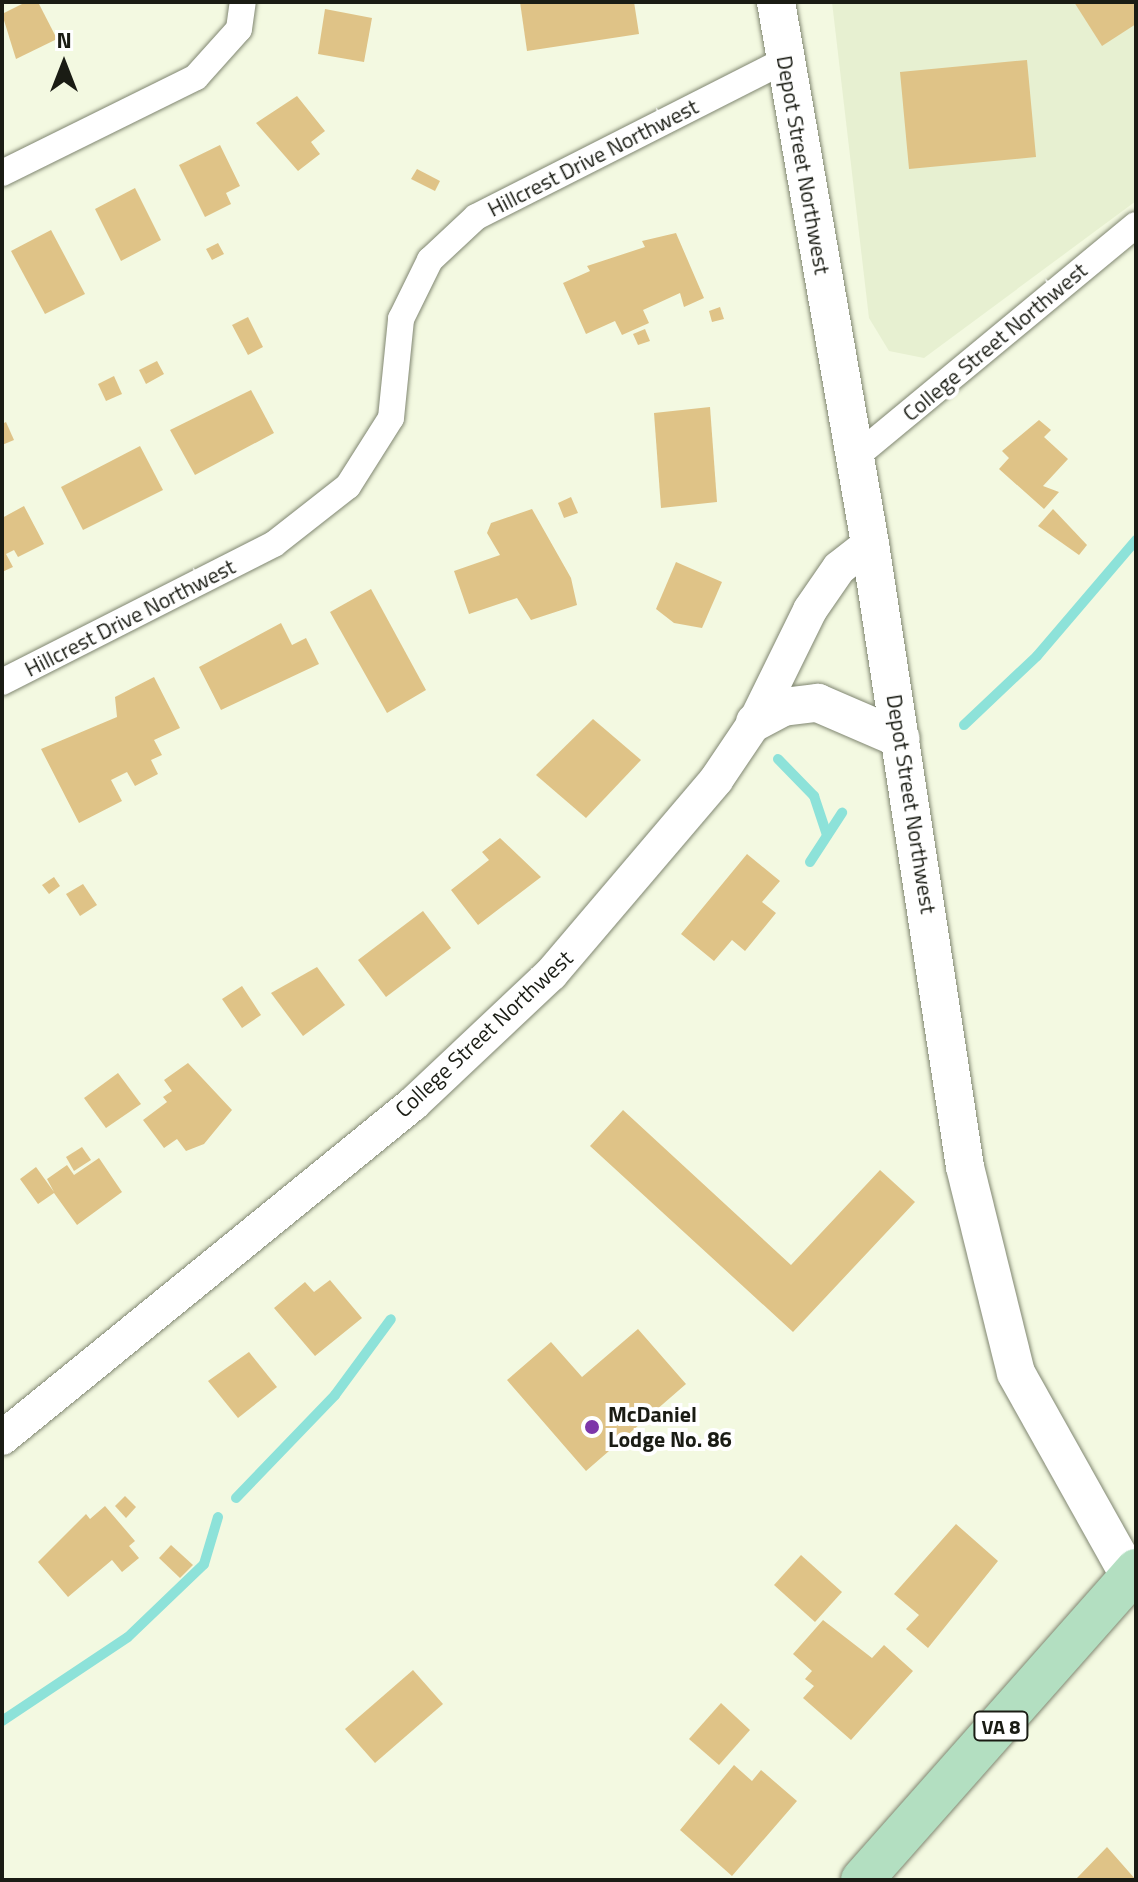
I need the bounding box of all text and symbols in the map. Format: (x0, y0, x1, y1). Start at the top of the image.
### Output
text: N (56, 23, 72, 57)
north arrow (24, 24, 104, 104)
street label: Depot Street Northwest (771, 54, 835, 276)
street label: Hillcrest Drive Northwest (483, 93, 703, 223)
street label: College Street Northwest (897, 257, 1093, 427)
street label: Hillcrest Drive Northwest (20, 553, 240, 683)
street label: Depot Street Northwest (881, 692, 941, 916)
street label: College Street Northwest (390, 945, 578, 1123)
place label: McDaniel Lodge No. 86 (608, 1401, 732, 1452)
marker: McDaniel Lodge No. 86 (583, 1418, 601, 1436)
road number: VA 8 (973, 1710, 1029, 1742)

